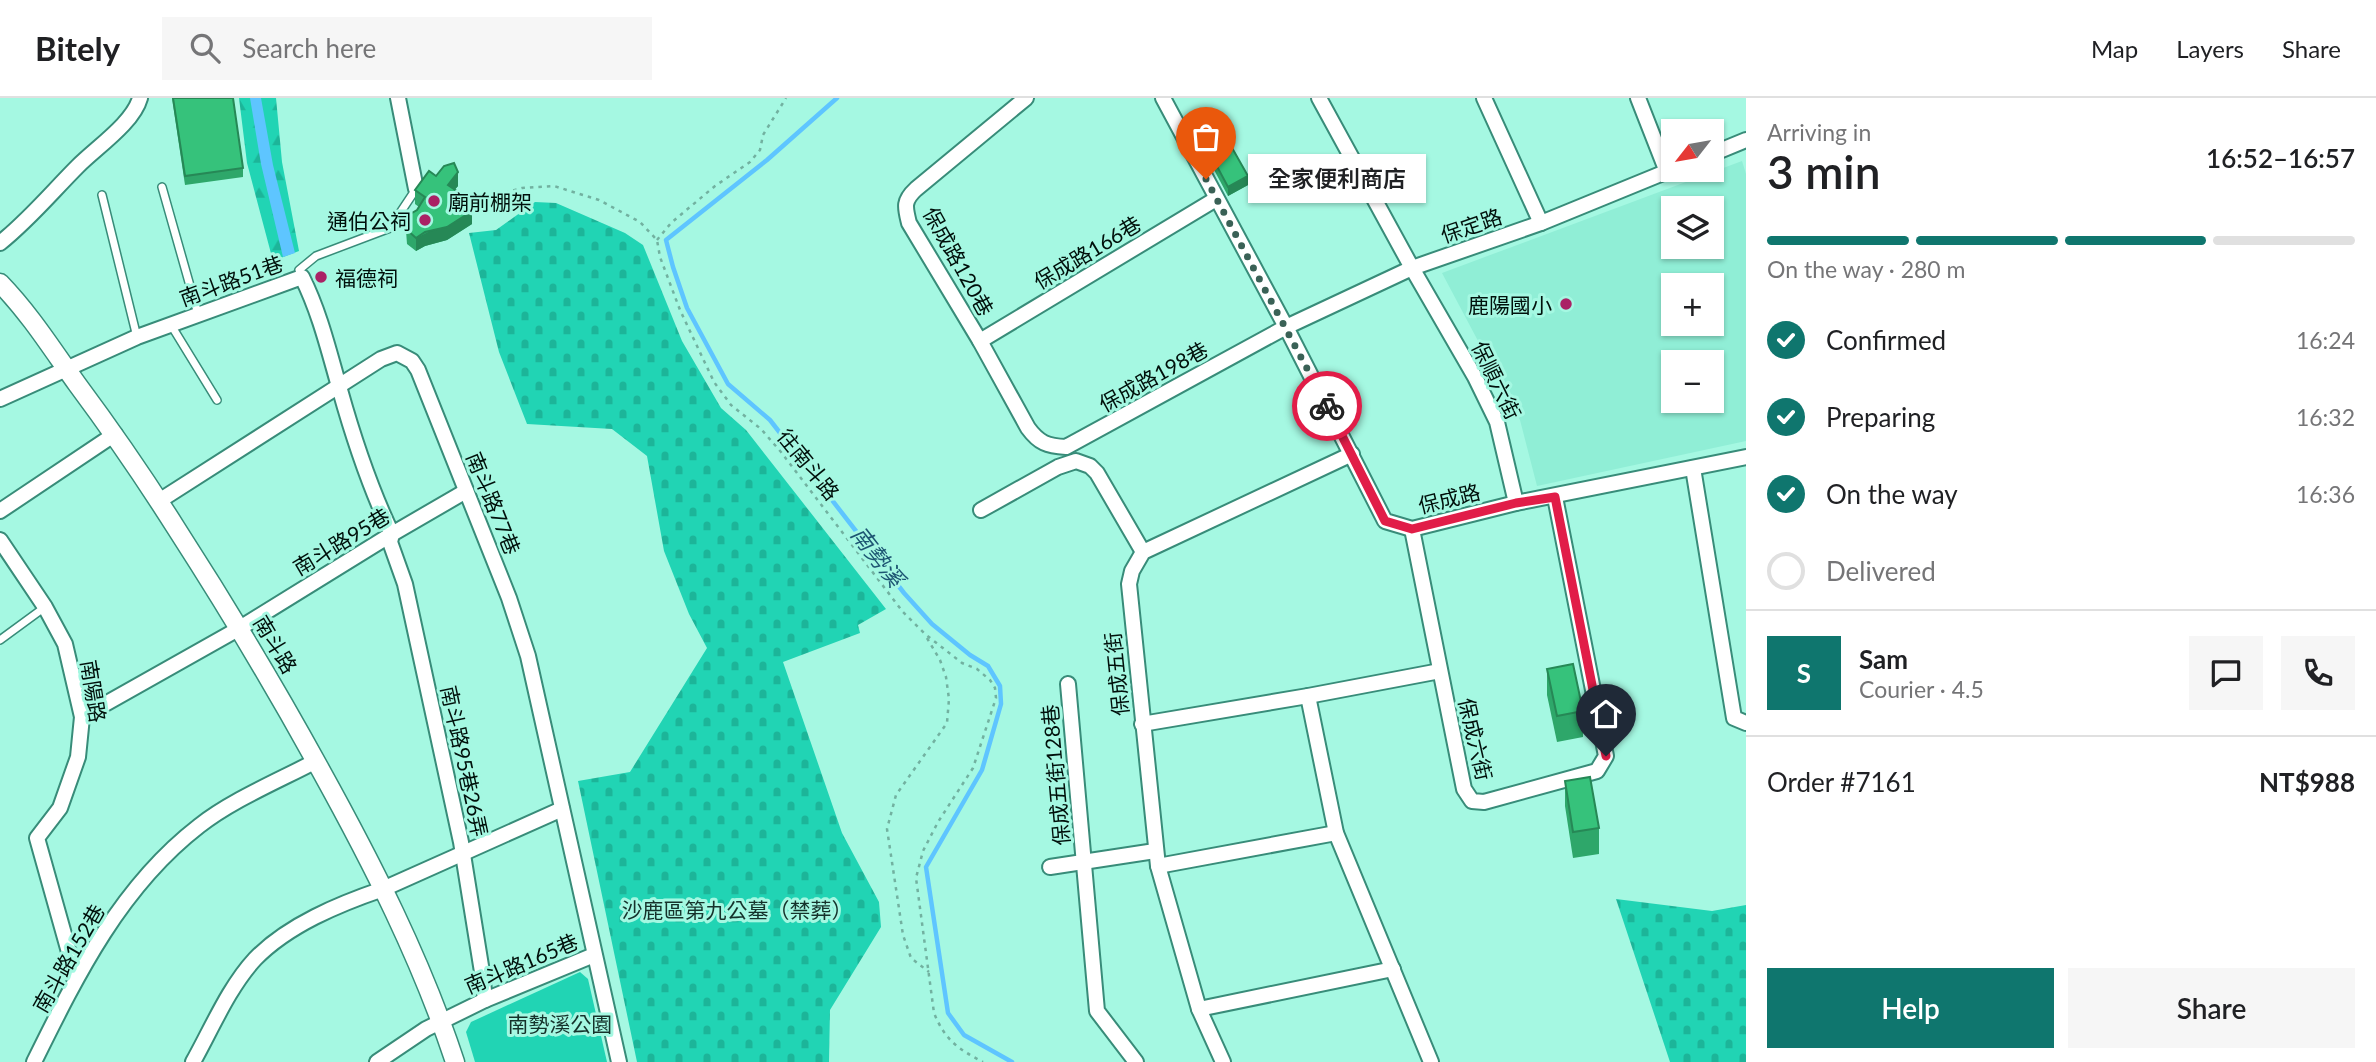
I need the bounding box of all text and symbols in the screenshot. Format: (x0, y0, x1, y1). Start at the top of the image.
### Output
search box (162, 17, 652, 80)
text: Bitely (35, 28, 120, 68)
icon: search (186, 29, 224, 67)
text: Search here (242, 32, 376, 64)
text: Map (2091, 34, 2138, 63)
text: Layers (2176, 34, 2244, 63)
text: Share (2282, 34, 2341, 63)
pin (1176, 107, 1236, 179)
icon: bag (1187, 118, 1225, 156)
text: Arriving in (1767, 118, 1871, 146)
north arrow (1661, 119, 1724, 182)
map controls (1661, 119, 1724, 413)
text: 16:52–16:57 (2206, 142, 2355, 174)
text: 3 min (1767, 144, 1881, 199)
callout: 全家便利商店 (1248, 154, 1426, 204)
text: 全家便利商店 (1268, 164, 1406, 192)
place label: 廟前棚架 (448, 189, 532, 214)
marker: 廟前棚架 (426, 193, 442, 209)
button: layers (1661, 196, 1724, 259)
street label: 保成路120巷 (919, 202, 999, 320)
street label: 保定路 (1437, 203, 1505, 247)
place label: 通伯公祠 (327, 208, 411, 233)
street label: 保成路166巷 (1029, 210, 1145, 294)
marker: 通伯公祠 (417, 212, 433, 228)
street label: 南斗路51巷 (176, 250, 286, 310)
text: On the way · 280 m (1767, 255, 1966, 283)
place label: 福德祠 (335, 265, 398, 290)
marker: 福德祠 (313, 269, 329, 285)
button: + (1661, 273, 1724, 336)
place label: 鹿陽國小 (1468, 292, 1552, 317)
marker: 鹿陽國小 (1558, 296, 1574, 312)
icon: check (1767, 321, 1805, 359)
text: Confirmed (1826, 324, 1946, 356)
text: 16:24 (2296, 326, 2355, 354)
street label: 保成路198巷 (1094, 336, 1212, 416)
street label: 保順六街 (1467, 337, 1527, 423)
button: − (1661, 350, 1724, 413)
courier (1292, 371, 1362, 441)
icon: bike (1308, 387, 1346, 425)
icon: check (1767, 398, 1805, 436)
text: Preparing (1826, 401, 1935, 433)
text: 16:32 (2296, 403, 2355, 431)
street label: 往南斗路 (773, 423, 845, 505)
street label: 南斗路77巷 (462, 448, 526, 558)
icon: check (1767, 475, 1805, 513)
street label: 保成路 (1415, 478, 1483, 518)
text: On the way (1826, 478, 1958, 510)
text: 16:36 (2296, 480, 2355, 508)
street label: 南斗路95巷 (288, 502, 394, 580)
water label: 南勢溪 (846, 520, 912, 594)
text: Delivered (1826, 555, 1936, 587)
street label: 南斗路 (249, 611, 303, 677)
street label: 保成五街 (1099, 631, 1133, 717)
button: chat (2189, 636, 2263, 710)
button: phone (2281, 636, 2355, 710)
text: Sam (1859, 643, 1908, 675)
text: S (1797, 657, 1811, 689)
street label: 南陽路 (77, 658, 111, 724)
text: Courier · 4.5 (1859, 675, 1984, 703)
street label: 南斗路95巷26弄 (437, 683, 493, 839)
pin (1576, 684, 1636, 756)
street label: 保成六街 (1454, 695, 1498, 783)
icon: home (1587, 695, 1625, 733)
street label: 保成五街128巷 (1036, 703, 1074, 847)
text: Order #7161 (1767, 766, 1916, 798)
text: NT$988 (2259, 766, 2355, 798)
park label: 沙鹿區第九公墓（禁葬） (622, 897, 853, 922)
street label: 南斗路152巷 (27, 900, 109, 1016)
street label: 南斗路165巷 (461, 928, 581, 998)
button: Help (1767, 968, 2054, 1048)
button: Share (2068, 968, 2355, 1048)
park label: 南勢溪公園 (508, 1011, 613, 1036)

